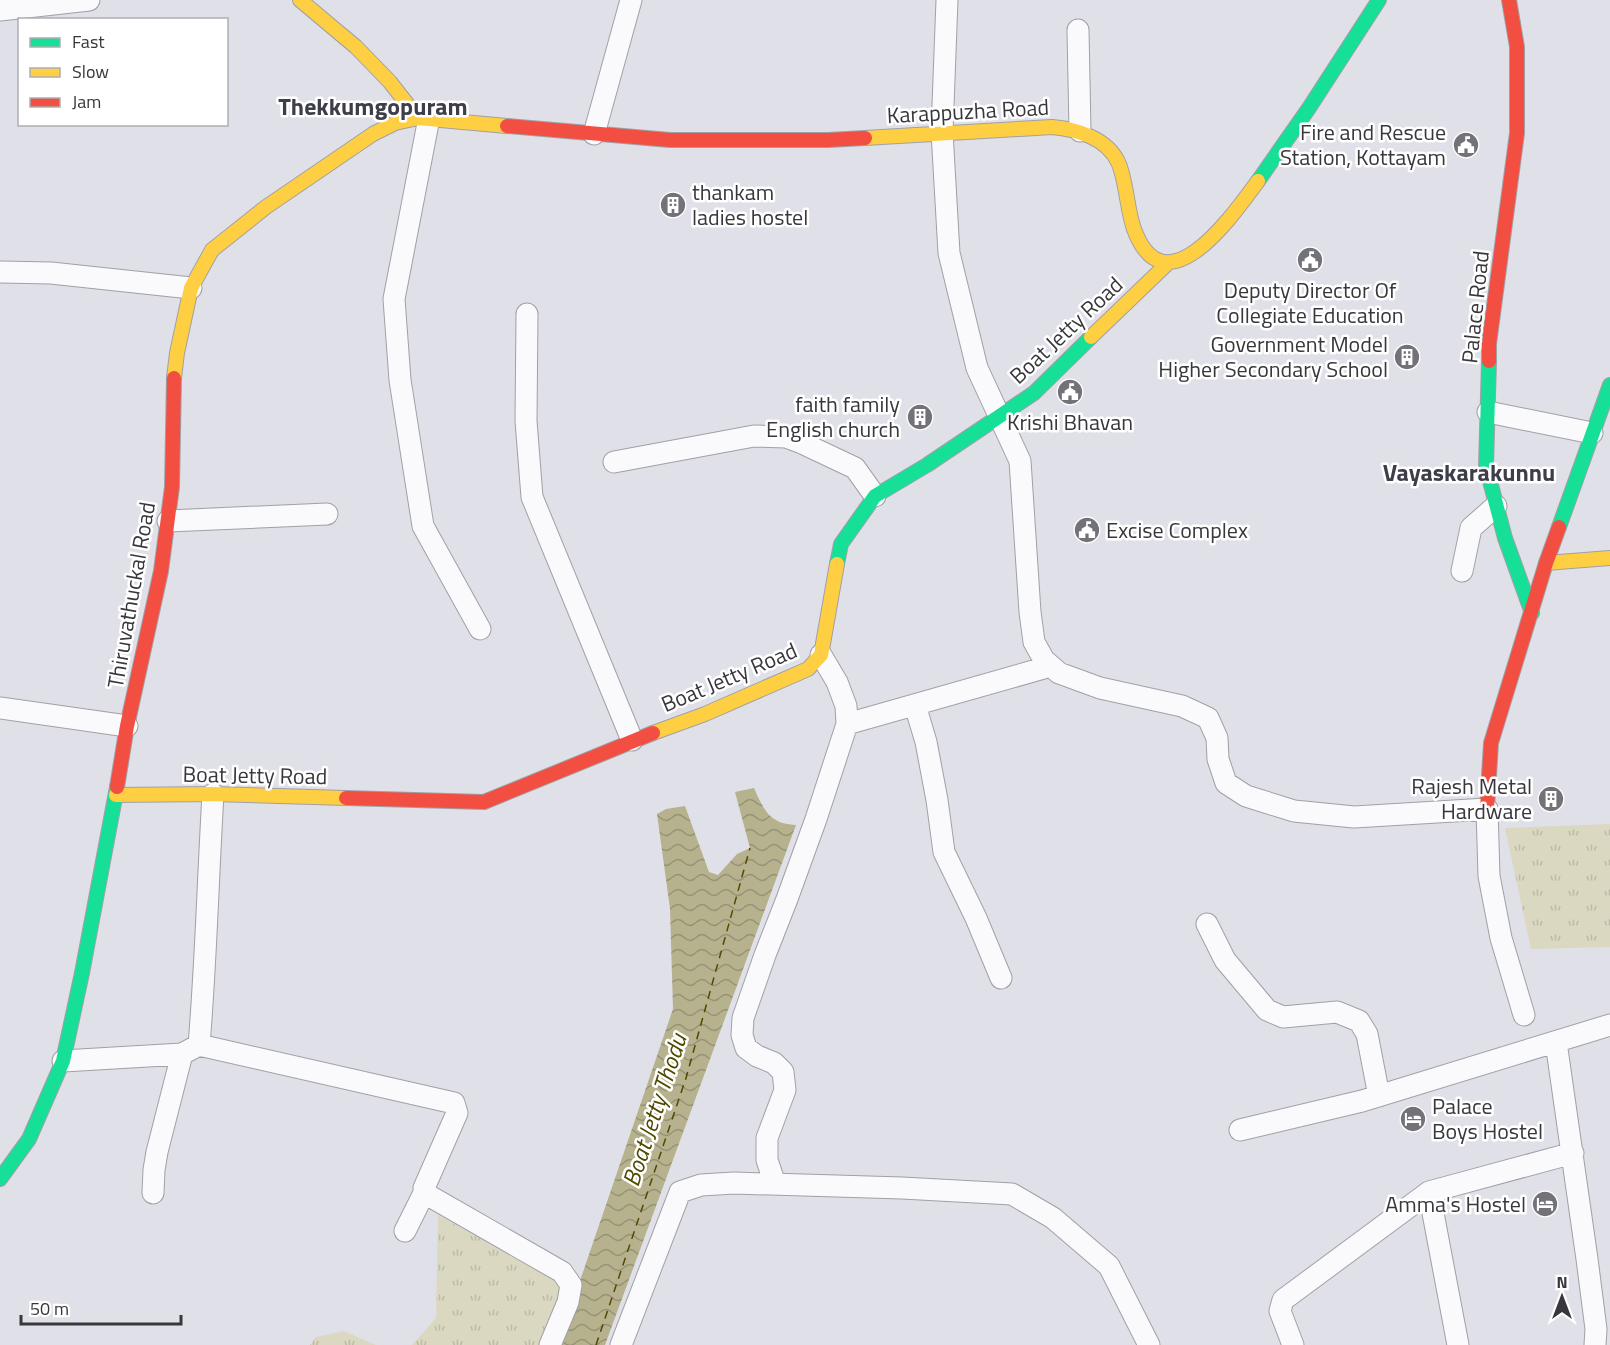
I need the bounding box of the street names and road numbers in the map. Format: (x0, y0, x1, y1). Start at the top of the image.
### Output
street label: Karappuzha Road (886, 90, 1050, 132)
street label: Palace Road (1452, 249, 1498, 365)
street label: Boat Jetty Road (1002, 268, 1130, 392)
street label: Thiruvathuckal Road (98, 499, 164, 691)
street label: Boat Jetty Road (656, 633, 802, 721)
street label: Boat Jetty Road (182, 757, 328, 793)

